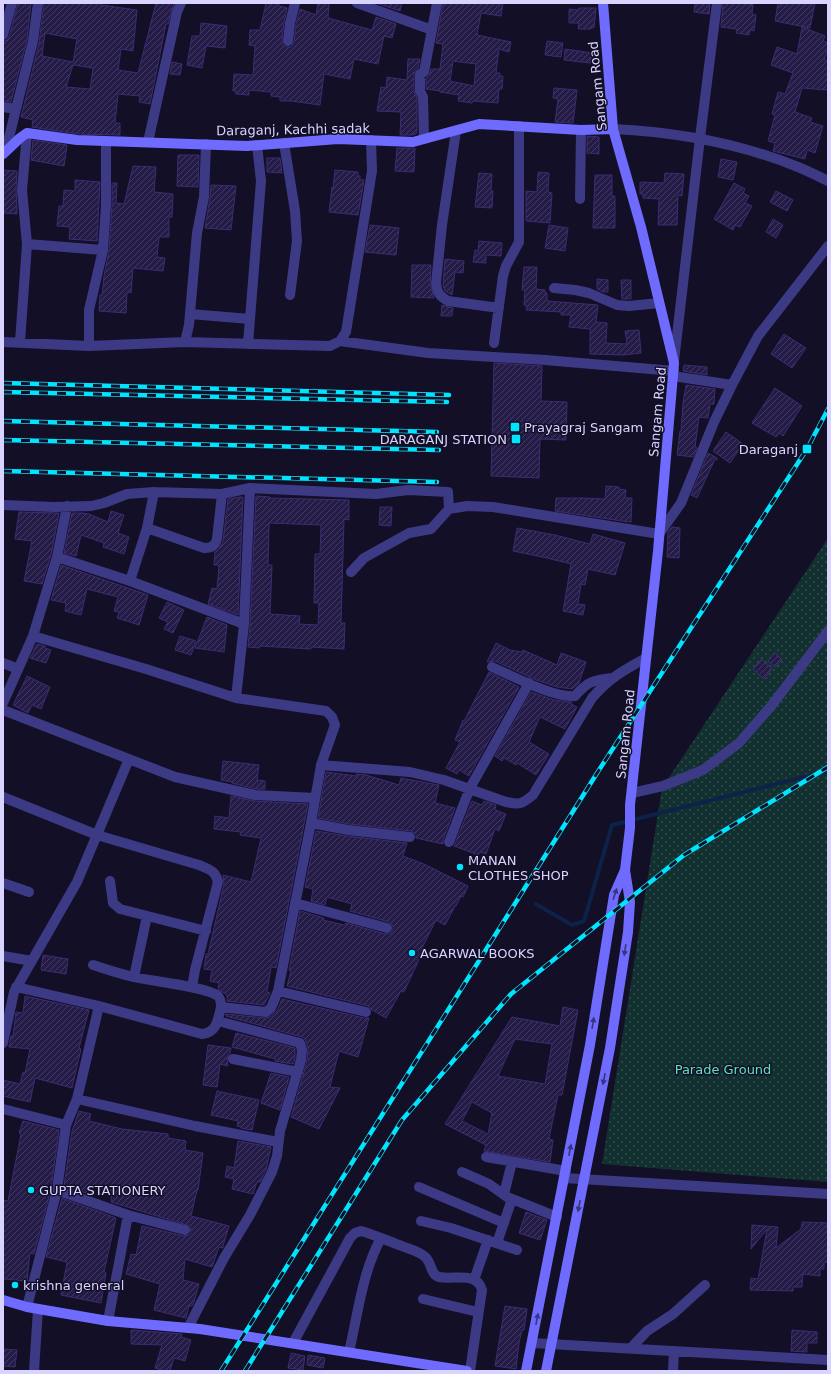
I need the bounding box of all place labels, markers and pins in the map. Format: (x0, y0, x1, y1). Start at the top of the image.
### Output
place label: Prayagraj Sangam (524, 420, 643, 435)
marker: Prayagraj Sangam (509, 421, 521, 433)
place label: DARAGANJ STATION (380, 432, 507, 447)
marker: DARAGANJ STATION (510, 433, 522, 445)
place label: Daraganj (739, 442, 798, 457)
marker: Daraganj (801, 443, 813, 455)
place label: MANAN CLOTHES SHOP (468, 853, 569, 883)
marker: MANAN CLOTHES SHOP (455, 862, 465, 872)
place label: AGARWAL BOOKS (420, 946, 534, 961)
marker: AGARWAL BOOKS (407, 948, 417, 958)
place label: GUPTA STATIONERY (39, 1183, 166, 1198)
marker: GUPTA STATIONERY (26, 1185, 36, 1195)
place label: krishna general (23, 1278, 124, 1293)
marker: krishna general (10, 1280, 20, 1290)

